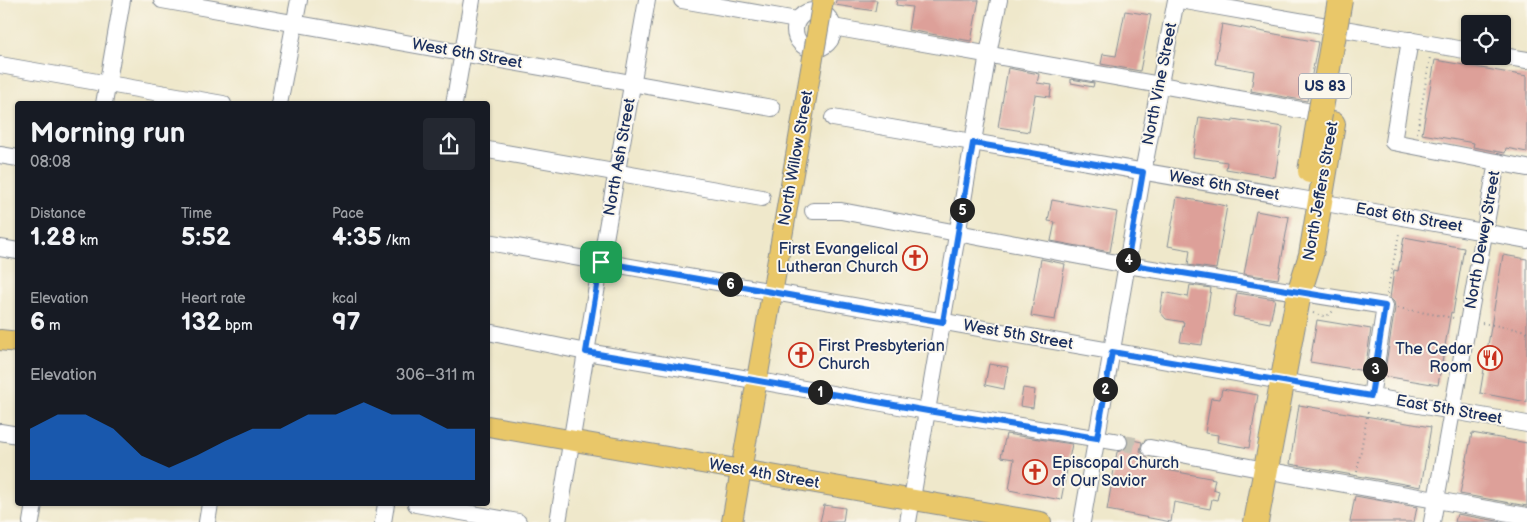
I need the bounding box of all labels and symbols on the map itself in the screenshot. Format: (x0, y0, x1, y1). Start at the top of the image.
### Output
street label: North Vine Street (1139, 21, 1181, 147)
street label: West 6th Street (410, 35, 524, 73)
road number: US 83 (1299, 74, 1351, 98)
street label: North Willow Street (775, 89, 817, 227)
street label: North Ash Street (600, 97, 640, 217)
street label: North Jeffers Street (1299, 120, 1343, 262)
street label: West 6th Street (1167, 167, 1281, 205)
street label: North Dewey Street (1461, 169, 1505, 311)
pin: 5 (950, 198, 974, 222)
street label: East 6th Street (1354, 199, 1464, 237)
place label: First Evangelical Lutheran Church (777, 240, 898, 277)
pin (580, 241, 622, 283)
church icon: First Evangelical Lutheran Church (902, 245, 928, 271)
pin: 4 (1116, 248, 1140, 272)
pin: 6 (718, 272, 742, 296)
street label: West 5th Street (962, 316, 1074, 354)
place label: First Presbyterian Church (818, 337, 945, 374)
place label: The Cedar Room (1395, 340, 1472, 377)
church icon: First Presbyterian Church (788, 342, 814, 368)
restaurant icon: The Cedar Room (1477, 345, 1503, 371)
pin: 3 (1362, 356, 1388, 382)
pin: 2 (1092, 376, 1118, 402)
pin: 1 (808, 380, 832, 404)
street label: East 5th Street (1394, 391, 1504, 429)
place label: Episcopal Church of Our Savior (1052, 454, 1179, 491)
street label: West 4th Street (707, 455, 821, 493)
church icon: Episcopal Church of Our Savior (1022, 459, 1048, 485)

